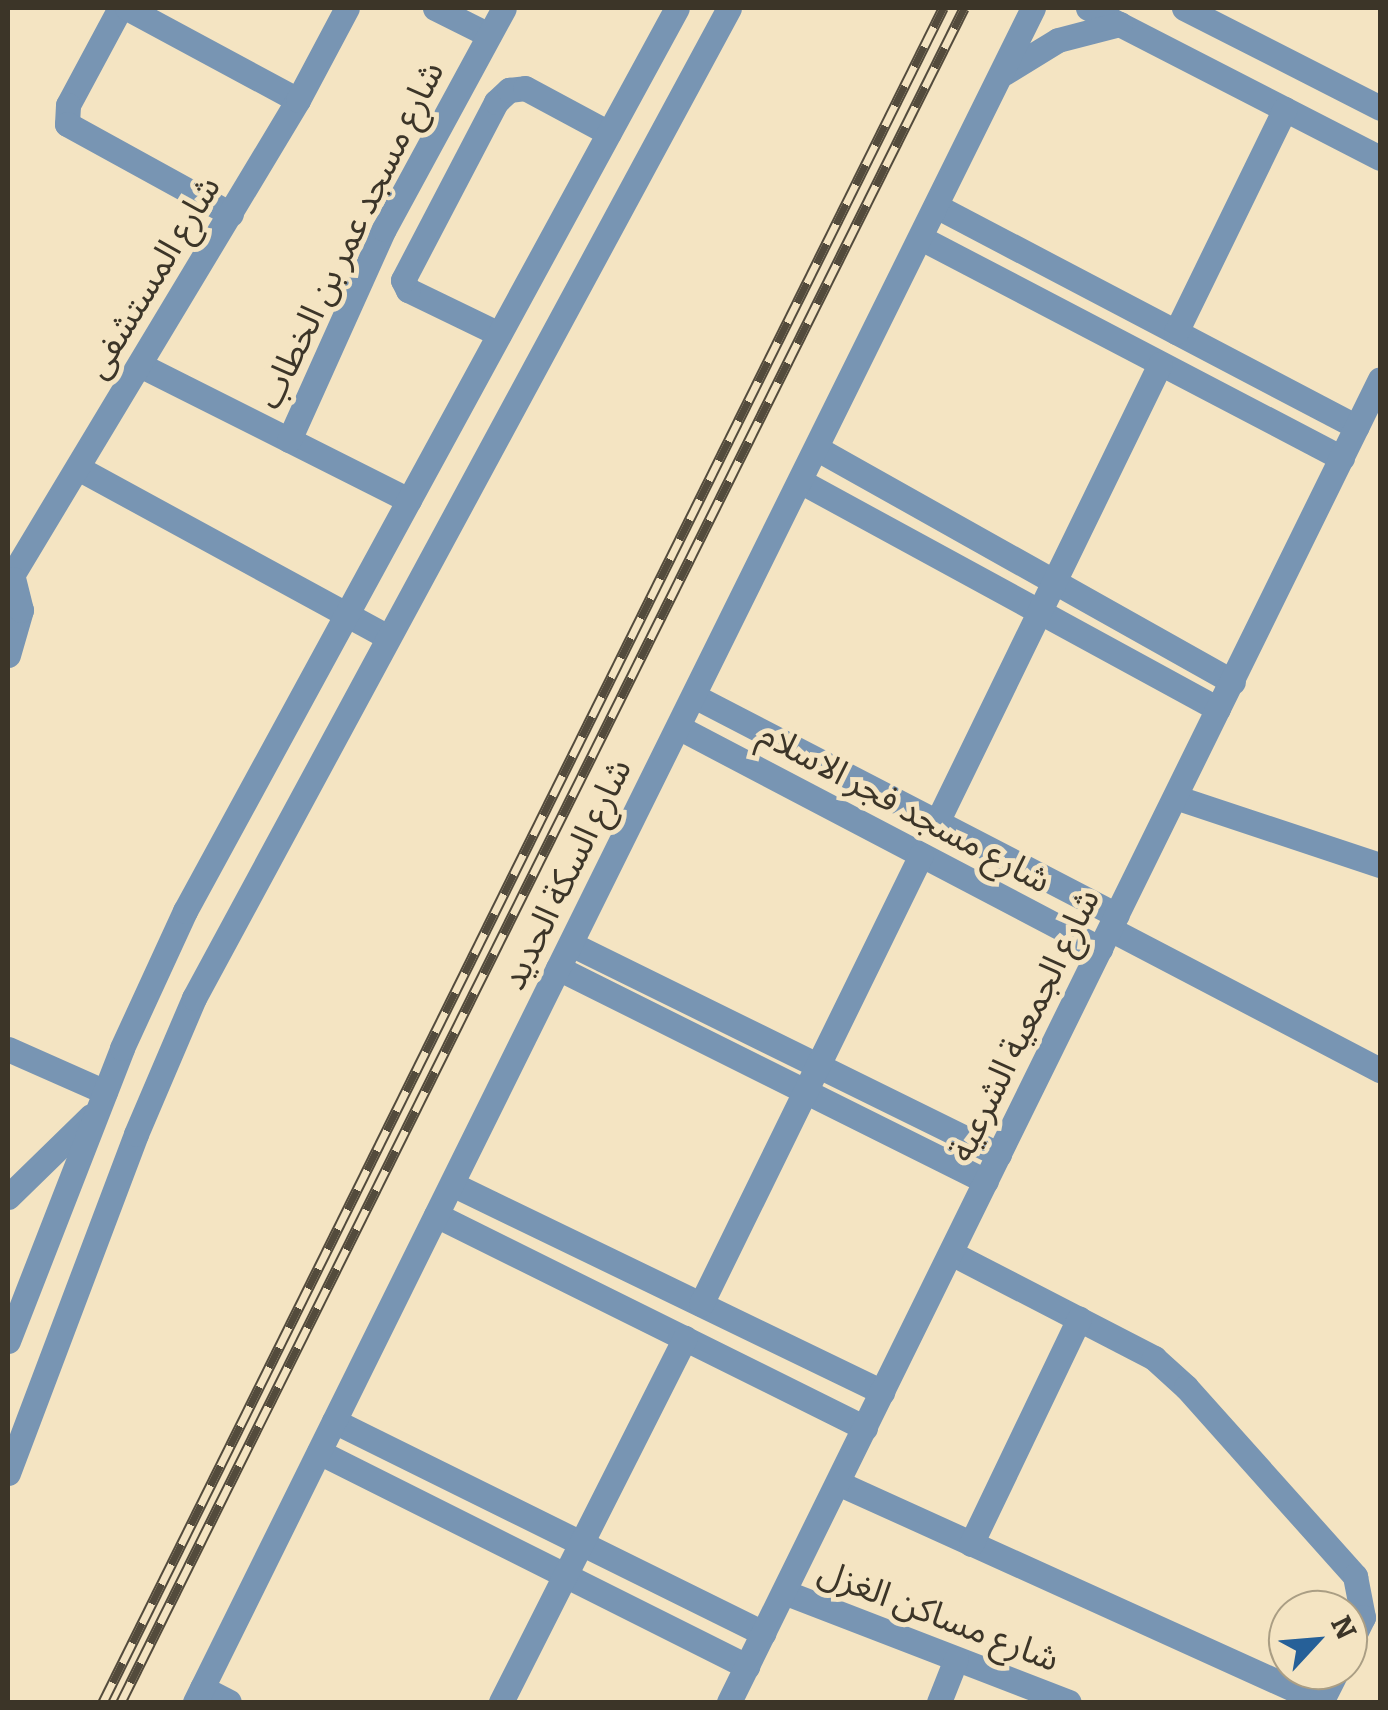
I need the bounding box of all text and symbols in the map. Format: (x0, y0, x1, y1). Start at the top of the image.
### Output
street label: شارع مسجد عمر بن الخطاب (248, 54, 452, 416)
street label: شارع المستشفى (75, 168, 229, 386)
street label: شارع مسجد فجر الاسلام (752, 712, 1058, 902)
street label: شارع السكة الحديد (492, 752, 640, 996)
street label: شارع الجمعية الشرعية (940, 882, 1108, 1168)
street label: شارع مساكن الغزل (813, 1550, 1065, 1680)
north arrow (1268, 1590, 1368, 1690)
text: N (1324, 1611, 1363, 1644)

